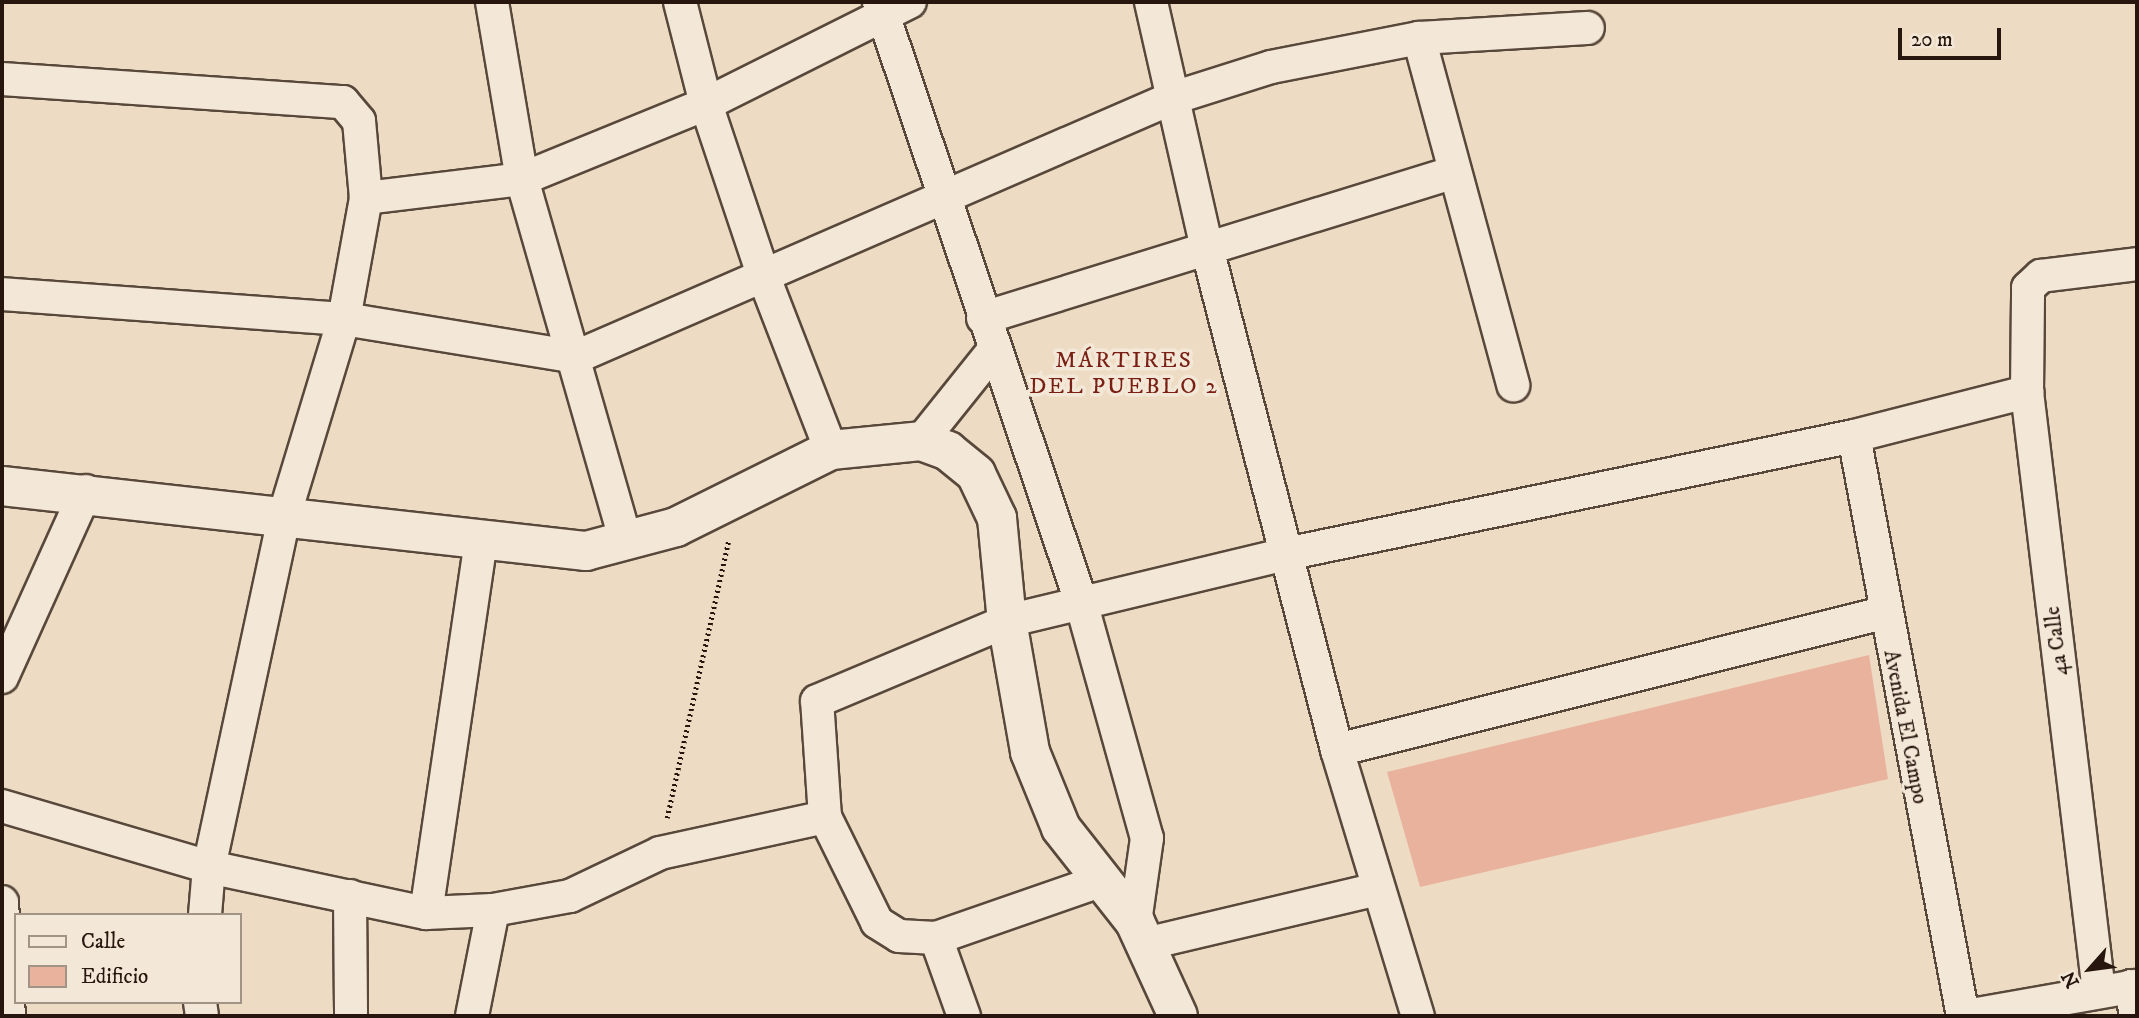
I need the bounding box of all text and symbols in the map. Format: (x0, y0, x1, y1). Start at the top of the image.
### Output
scale bar (1901, 14, 2004, 58)
text: 20 m (1911, 27, 1953, 53)
district label: MÁRTIRES DEL PUEBLO 2 (1031, 347, 1217, 401)
street label: 4a Calle (2040, 605, 2074, 677)
street label: Avenida El Campo (1878, 648, 1932, 806)
legend (14, 913, 242, 1004)
text: Calle (81, 929, 125, 955)
north arrow (2055, 934, 2125, 1004)
text: Edificio (81, 964, 148, 990)
text: N (2057, 967, 2085, 991)

